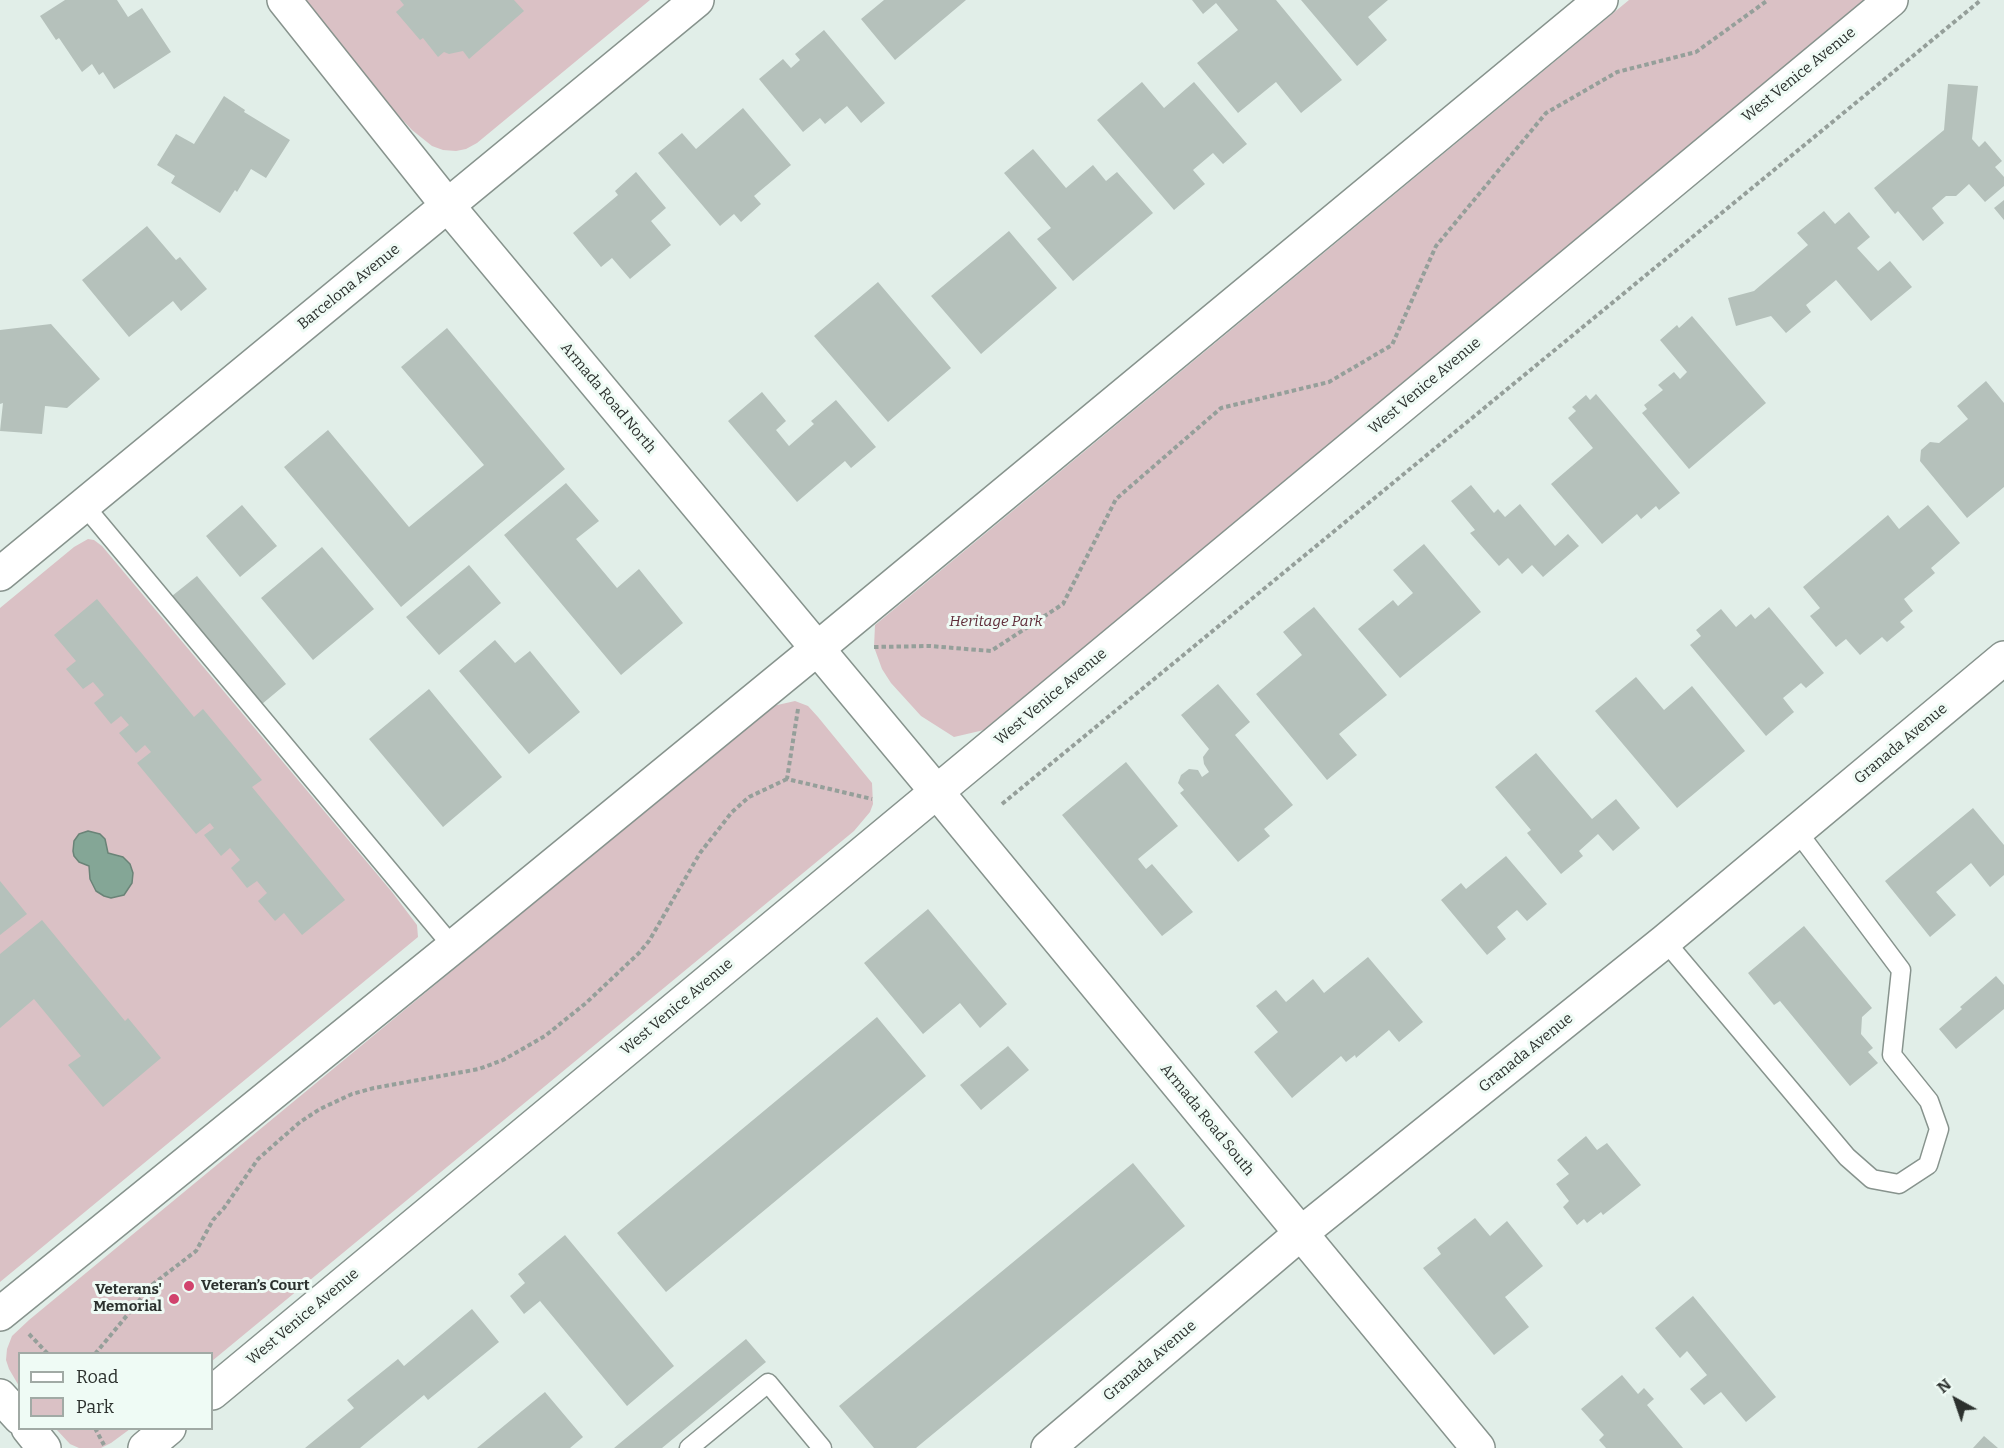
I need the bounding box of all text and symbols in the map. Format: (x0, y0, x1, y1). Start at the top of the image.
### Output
street label: West Venice Avenue (1739, 24, 1859, 126)
street label: Barcelona Avenue (294, 240, 404, 334)
street label: West Venice Avenue (1365, 334, 1485, 438)
street label: Armada Road North (556, 339, 660, 457)
park label: Heritage Park (949, 613, 1043, 631)
street label: West Venice Avenue (991, 645, 1111, 749)
street label: Granada Avenue (1851, 700, 1951, 788)
street label: West Venice Avenue (617, 955, 737, 1059)
street label: Granada Avenue (1475, 1010, 1577, 1096)
street label: Armada Road South (1156, 1060, 1258, 1180)
street label: West Venice Avenue (243, 1265, 363, 1369)
place label: Veteran’s Court (201, 1277, 310, 1295)
marker: Veteran’s Court (182, 1279, 196, 1293)
place label: Veterans' Memorial (93, 1281, 162, 1316)
marker: Veterans' Memorial (167, 1292, 181, 1306)
street label: Granada Avenue (1100, 1317, 1200, 1405)
legend (18, 1352, 213, 1430)
text: Road (76, 1366, 118, 1388)
north arrow (1926, 1370, 1986, 1430)
text: N (1933, 1375, 1955, 1397)
text: Park (76, 1396, 114, 1418)

